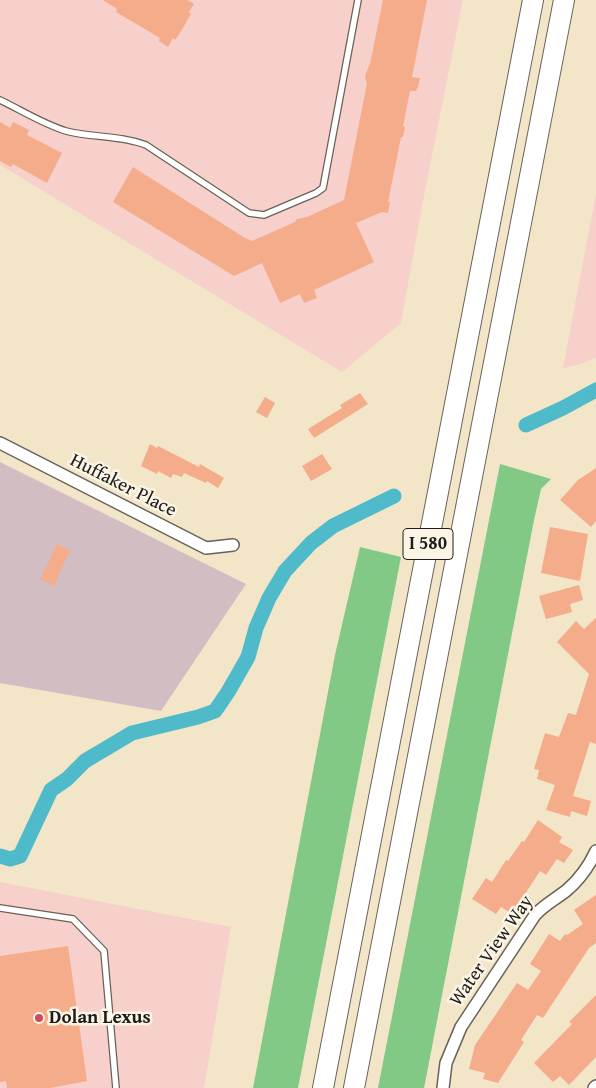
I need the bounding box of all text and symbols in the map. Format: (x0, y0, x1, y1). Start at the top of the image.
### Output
street label: Huffaker Place (66, 449, 180, 523)
road number: I 580 (403, 528, 453, 560)
street label: Water View Way (445, 891, 539, 1011)
place label: Dolan Lexus (49, 1007, 151, 1029)
marker: Dolan Lexus (33, 1012, 45, 1024)

